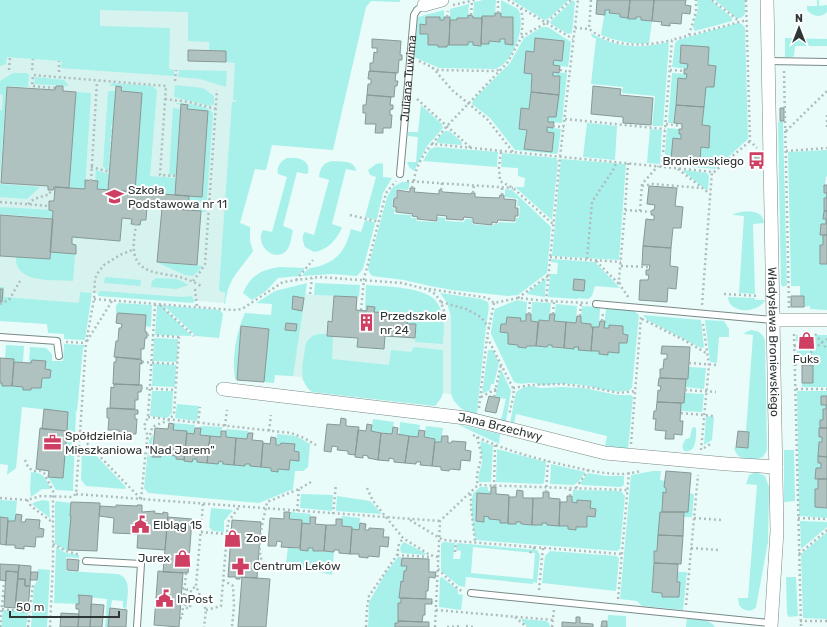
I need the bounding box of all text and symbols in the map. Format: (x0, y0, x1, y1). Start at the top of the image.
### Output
north arrow (779, 8, 819, 48)
text: N (795, 12, 803, 25)
street label: Juliana Tuwima (398, 34, 419, 122)
bus stop icon: Broniewskiego (747, 151, 767, 171)
place label: Broniewskiego (662, 154, 744, 168)
place label: Szkoła Podstawowa nr 11 (128, 183, 227, 211)
school or university icon: Szkoła Podstawowa nr 11 (105, 187, 125, 207)
street label: Władysława Broniewskiego (765, 267, 782, 417)
place label: Przedszkole nr 24 (380, 309, 447, 337)
building icon: Przedszkole nr 24 (357, 313, 377, 333)
shop icon: Fuks (796, 330, 816, 350)
place label: Fuks (793, 352, 819, 366)
street label: Jana Brzechwy (457, 410, 544, 444)
place label: Spółdzielnia Mieszkaniowa "Nad Jarem" (65, 429, 215, 457)
office icon: Spółdzielnia Mieszkaniowa "Nad Jarem" (42, 433, 62, 453)
public building icon: Elbląg 15 (130, 515, 150, 535)
place label: Elbląg 15 (153, 518, 202, 532)
shop icon: Zoe (223, 528, 243, 548)
place label: Zoe (246, 531, 267, 545)
shop icon: Jurex (173, 548, 193, 568)
place label: Jurex (138, 551, 171, 565)
pharmacy icon: Centrum Leków (230, 556, 250, 576)
place label: Centrum Leków (253, 559, 341, 573)
public building icon: InPost (154, 589, 174, 609)
place label: InPost (177, 592, 213, 606)
scale bar (10, 593, 119, 619)
text: 50 m (16, 600, 44, 614)

